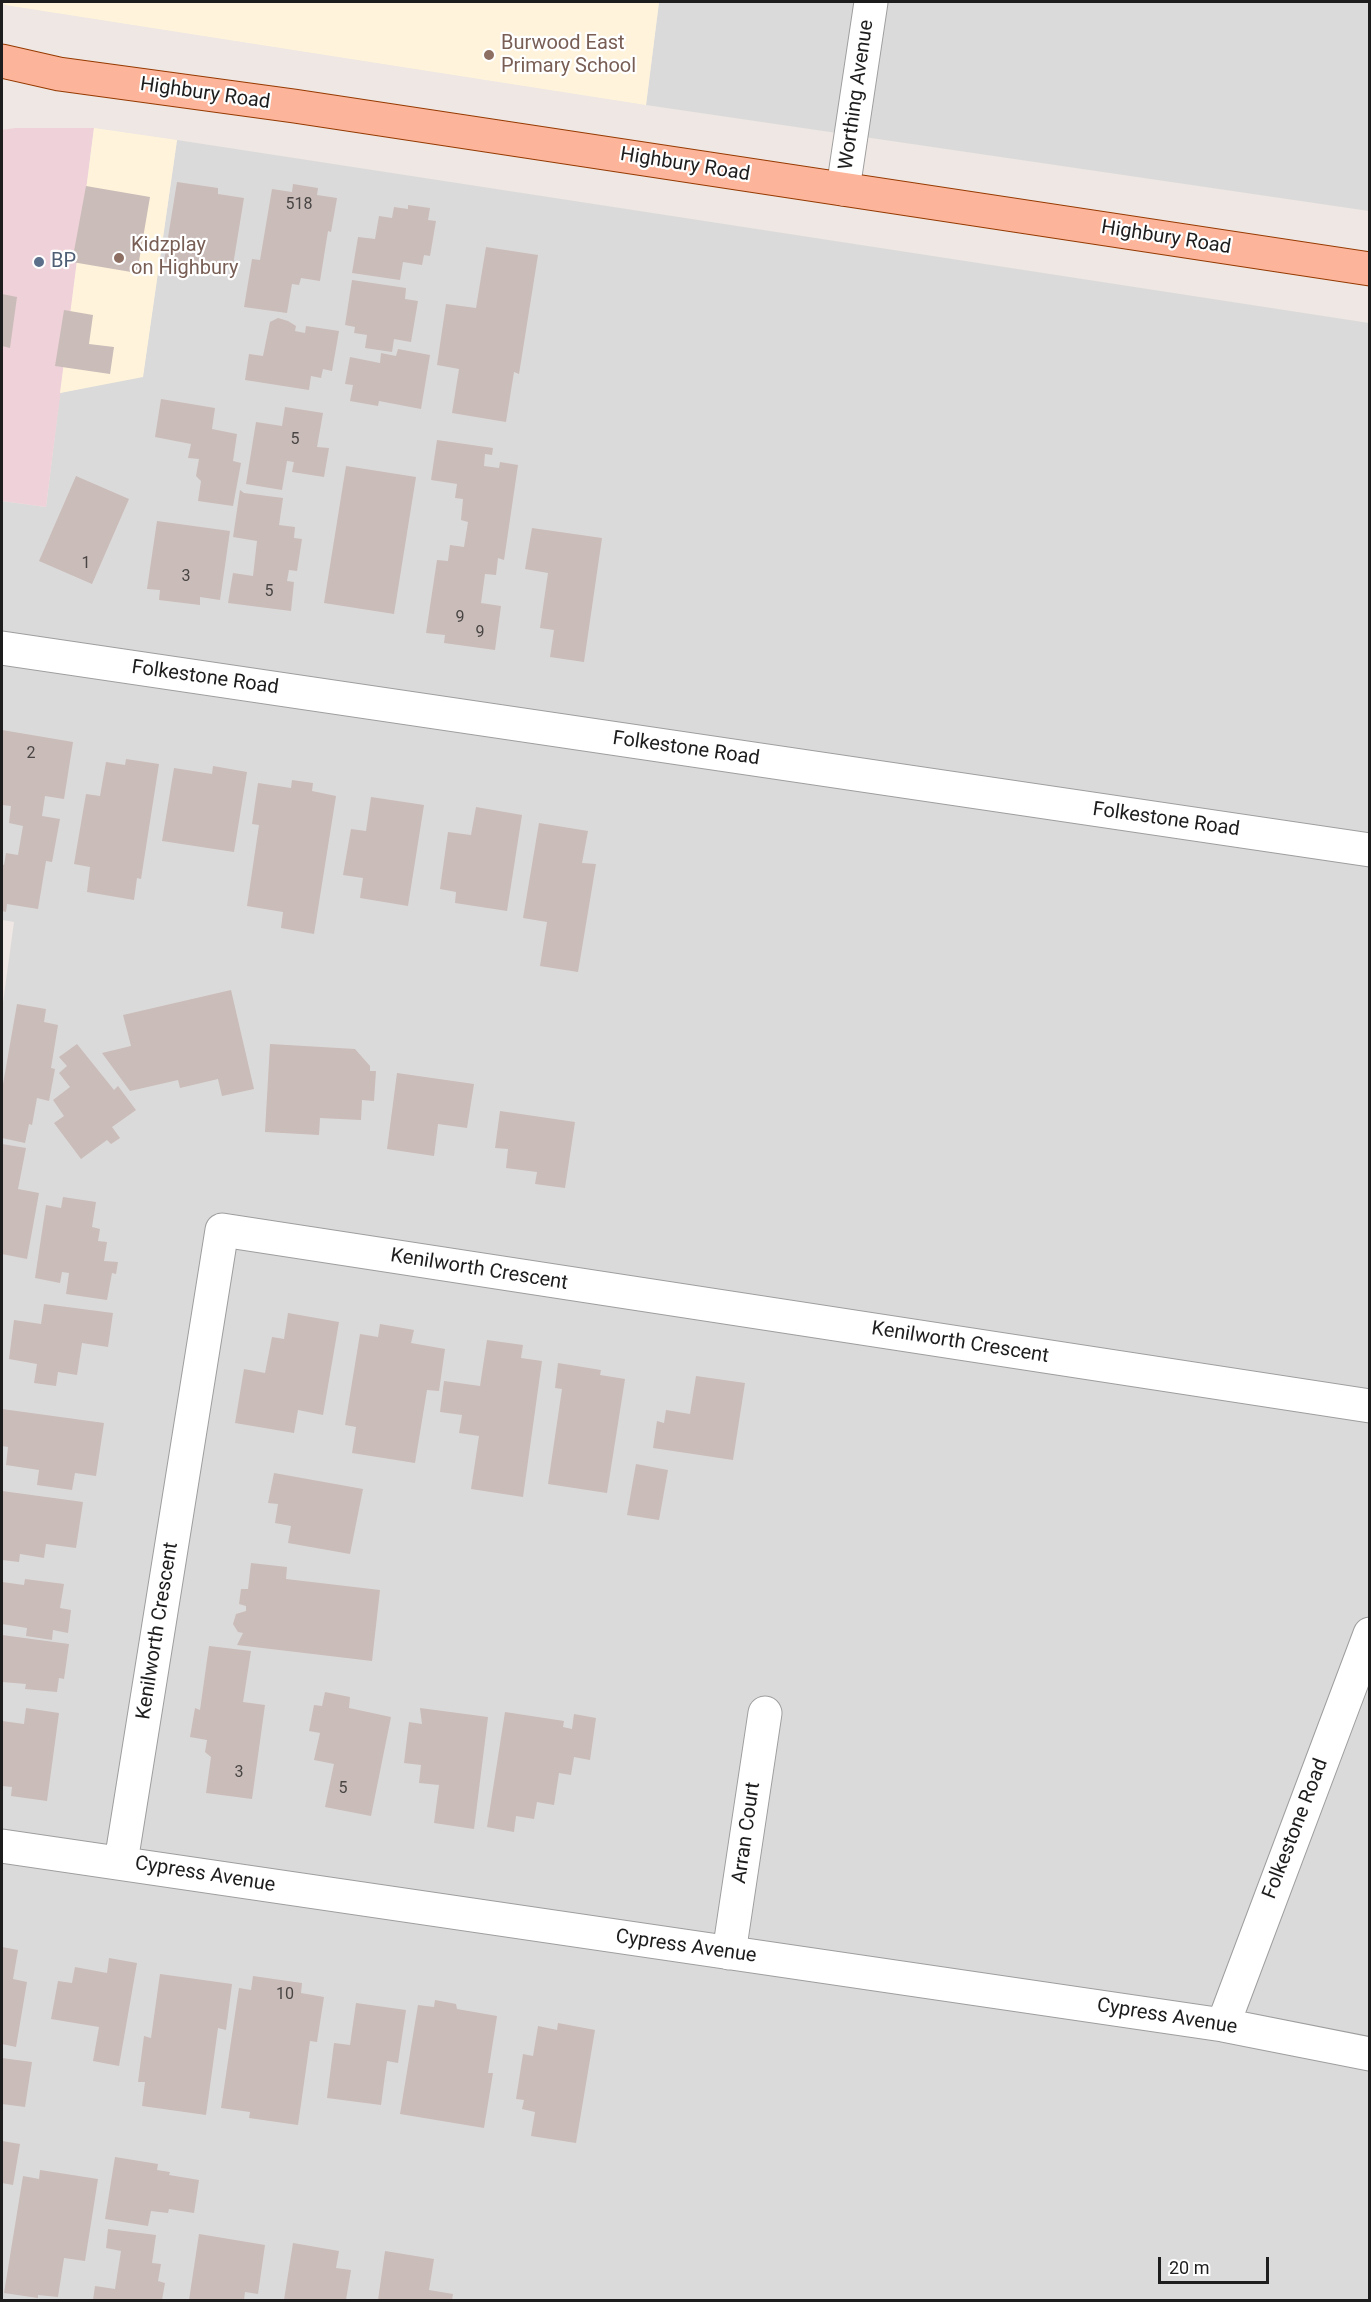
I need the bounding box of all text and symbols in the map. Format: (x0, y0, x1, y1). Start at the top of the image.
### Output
street label: Worthing Avenue (835, 18, 879, 172)
place label: Burwood East Primary School (501, 32, 636, 79)
marker: Burwood East Primary School (482, 48, 496, 62)
street label: Highbury Road (139, 73, 271, 115)
street label: Highbury Road (618, 143, 752, 187)
house number: 518 (286, 195, 312, 215)
street label: Highbury Road (1099, 216, 1233, 260)
place label: Kidzplay on Highbury (131, 234, 238, 281)
place label: BP (51, 250, 76, 274)
marker: Kidzplay on Highbury (112, 251, 126, 265)
marker: BP (32, 255, 46, 269)
house number: 5 (291, 430, 299, 450)
house number: 1 (82, 554, 90, 574)
house number: 3 (182, 567, 190, 587)
house number: 5 (265, 582, 273, 602)
house number: 9 (456, 608, 464, 628)
house number: 9 (476, 623, 484, 643)
street label: Folkestone Road (130, 656, 280, 700)
street label: Folkestone Road (611, 727, 761, 771)
house number: 2 (27, 744, 35, 764)
street label: Folkestone Road (1091, 798, 1241, 842)
street label: Kenilworth Crescent (389, 1244, 569, 1296)
street label: Kenilworth Crescent (870, 1317, 1050, 1369)
street label: Kenilworth Crescent (132, 1541, 184, 1721)
street label: Folkestone Road (1258, 1756, 1334, 1902)
house number: 3 (235, 1763, 243, 1783)
house number: 5 (339, 1779, 347, 1799)
street label: Arran Court (728, 1781, 766, 1885)
street label: Cypress Avenue (133, 1852, 277, 1898)
street label: Cypress Avenue (614, 1925, 758, 1969)
house number: 10 (276, 1985, 294, 2005)
street label: Cypress Avenue (1095, 1994, 1239, 2040)
scale bar (1161, 2245, 1272, 2283)
text: 20 m (1169, 2257, 1209, 2278)

